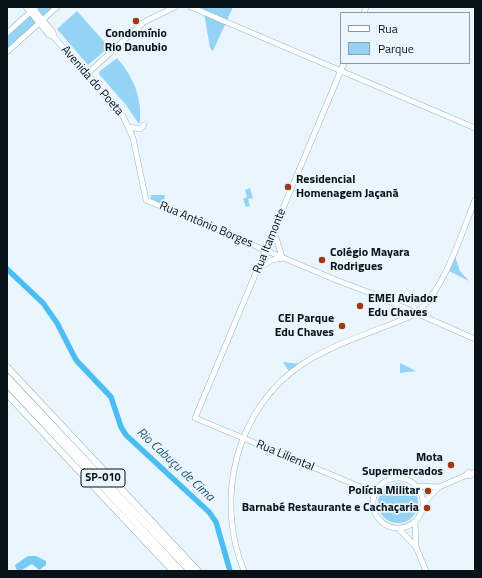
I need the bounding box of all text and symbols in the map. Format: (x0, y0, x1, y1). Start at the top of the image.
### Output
legend (340, 12, 470, 64)
marker: Condomínio Rio Danubio (131, 16, 141, 26)
text: Rua (378, 19, 398, 38)
place label: Condomínio Rio Danubio (105, 27, 167, 55)
text: Parque (378, 39, 414, 58)
street label: Avenida do Poeta (58, 43, 126, 119)
place label: Residencial Homenagem Jaçanã (296, 173, 399, 201)
marker: Residencial Homenagem Jaçanã (283, 182, 293, 192)
street label: Rua Antônio Borges (157, 199, 255, 251)
street label: Rua Itamonte (250, 206, 290, 276)
place label: Colégio Mayara Rodrigues (330, 246, 410, 274)
marker: Colégio Mayara Rodrigues (317, 255, 327, 265)
place label: EMEI Aviador Edu Chaves (368, 292, 437, 320)
marker: EMEI Aviador Edu Chaves (355, 301, 365, 311)
place label: CEI Parque Edu Chaves (275, 312, 334, 340)
marker: CEI Parque Edu Chaves (337, 321, 347, 331)
water label: Rio Cabuçu de Cima (133, 425, 217, 505)
street label: Rua Liliental (254, 437, 316, 475)
place label: Mota Supermercados (362, 451, 443, 479)
marker: Mota Supermercados (446, 460, 456, 470)
road number: SP-010 (81, 469, 125, 487)
place label: Polícia Militar (348, 484, 420, 498)
marker: Polícia Militar (423, 486, 433, 496)
place label: Barnabé Restaurante e Cachaçaria (242, 501, 419, 515)
marker: Barnabé Restaurante e Cachaçaria (422, 503, 432, 513)

